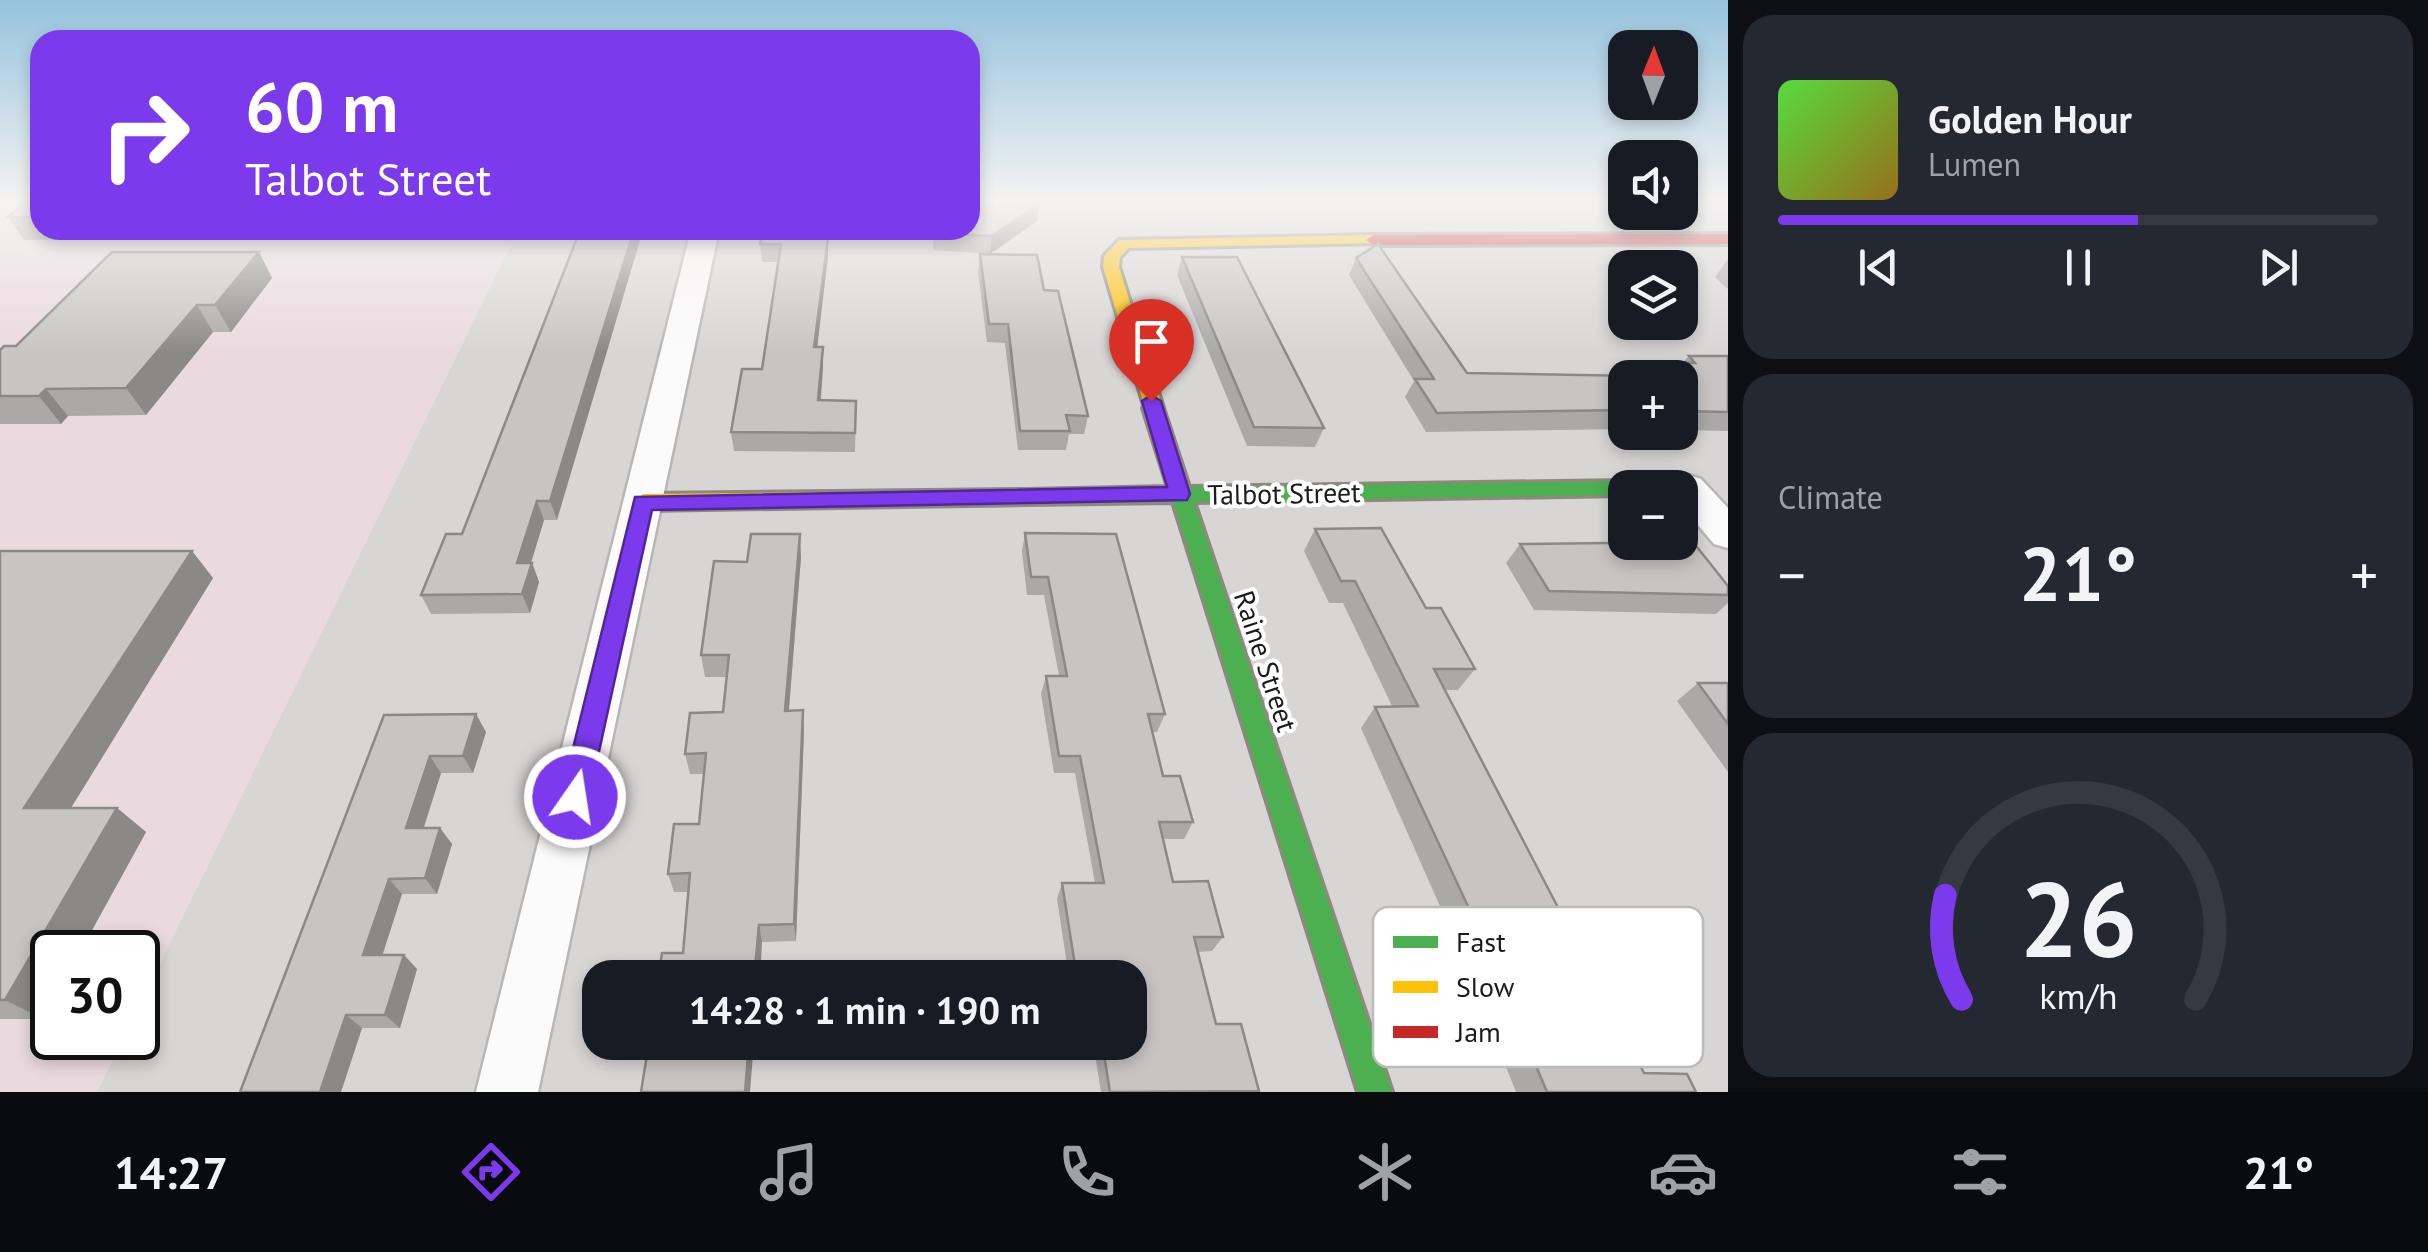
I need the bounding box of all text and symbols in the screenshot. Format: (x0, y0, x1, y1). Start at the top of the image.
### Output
north arrow (1608, 30, 1698, 120)
map controls (1608, 30, 1698, 560)
text: 60 m (245, 61, 398, 151)
icon: right (80, 70, 210, 200)
text: Golden Hour (1928, 94, 2132, 143)
button: sound (1608, 140, 1698, 230)
text: Lumen (1928, 143, 2021, 185)
text: Talbot Street (245, 149, 491, 207)
icon: previous (1851, 240, 1906, 295)
icon: pause (2051, 240, 2106, 295)
icon: next (2251, 240, 2306, 295)
button: layers (1608, 250, 1698, 340)
pin (1109, 299, 1194, 402)
icon: arrive (1124, 314, 1179, 369)
button: + (1608, 360, 1698, 450)
button: − (1608, 470, 1698, 560)
street label: Talbot Street (1207, 473, 1361, 513)
text: Climate (1778, 476, 1883, 518)
text: 21° (2019, 525, 2137, 622)
text: − (1778, 539, 1806, 610)
text: + (2350, 539, 2378, 610)
street label: Raine Street (1226, 586, 1306, 737)
position arrow (523, 745, 627, 849)
text: 26 (2019, 851, 2137, 986)
legend (1373, 907, 1703, 1067)
text: Fast (1456, 923, 1506, 960)
speed limit sign: 30 (30, 930, 160, 1060)
text: Slow (1456, 968, 1515, 1005)
text: km/h (2039, 973, 2117, 1019)
text: 14:28 · 1 min · 190 m (689, 985, 1040, 1034)
text: Jam (1455, 1013, 1501, 1050)
icon: directions (456, 1137, 526, 1207)
icon: music (754, 1137, 824, 1207)
icon: phone (1052, 1137, 1122, 1207)
icon: climate (1350, 1137, 1420, 1207)
icon: car (1648, 1137, 1718, 1207)
icon: filters (1945, 1137, 2015, 1207)
text: 14:27 (114, 1143, 228, 1201)
text: 21° (2243, 1143, 2314, 1201)

